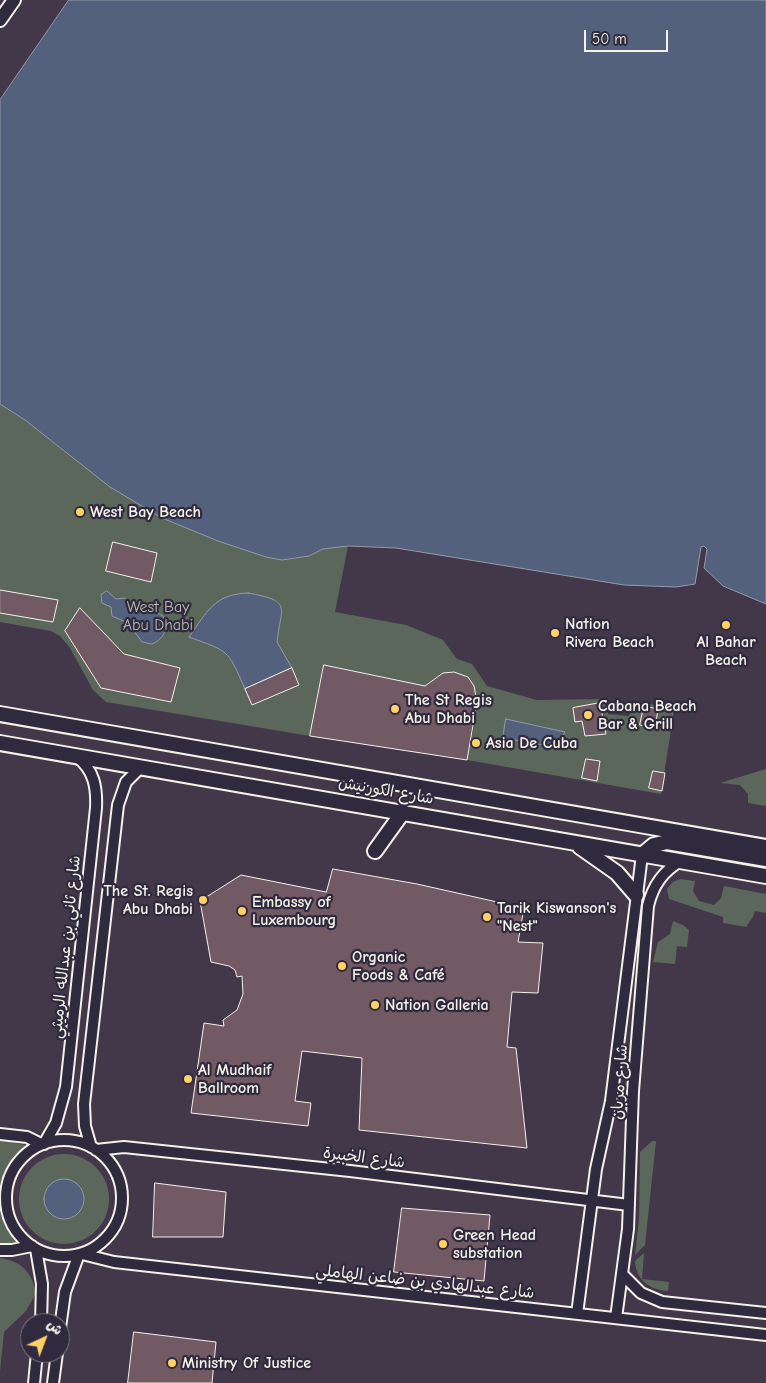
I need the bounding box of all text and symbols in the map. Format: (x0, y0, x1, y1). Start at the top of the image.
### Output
scale bar (586, 20, 670, 52)
text: 50 m (592, 30, 627, 48)
place label: West Bay Beach (90, 502, 201, 522)
marker: West Bay Beach (74, 506, 86, 518)
park label: West Bay Abu Dhabi (123, 597, 193, 635)
place label: Nation Rivera Beach (565, 614, 654, 652)
marker: Al Bahar Beach (720, 619, 732, 631)
marker: Nation Rivera Beach (549, 627, 561, 639)
place label: Al Bahar Beach (696, 632, 756, 670)
place label: The St Regis Abu Dhabi (405, 690, 492, 728)
place label: Cabana Beach Bar & Grill (598, 696, 697, 734)
marker: The St Regis Abu Dhabi (389, 703, 401, 715)
marker: Cabana Beach Bar & Grill (582, 709, 594, 721)
place label: Asia De Cuba (486, 733, 577, 753)
marker: Asia De Cuba (470, 737, 482, 749)
street label: شارع الكورنيش (337, 773, 435, 809)
street label: شارع ثاني بن عبدالله الرميثي (47, 855, 85, 1039)
place label: The St. Regis Abu Dhabi (103, 881, 193, 919)
place label: Embassy of Luxembourg (252, 892, 336, 930)
marker: The St. Regis Abu Dhabi (197, 894, 209, 906)
place label: Tarik Kiswanson's "Nest" (497, 898, 616, 936)
marker: Embassy of Luxembourg (236, 905, 248, 917)
marker: Tarik Kiswanson's "Nest" (481, 911, 493, 923)
place label: Organic Foods & Café (352, 947, 445, 985)
marker: Organic Foods & Café (336, 960, 348, 972)
place label: Nation Galleria (385, 995, 489, 1015)
marker: Nation Galleria (369, 999, 381, 1011)
street label: شارع مربان (608, 1044, 632, 1120)
place label: Al Mudhaif Ballroom (198, 1060, 271, 1098)
marker: Al Mudhaif Ballroom (182, 1073, 194, 1085)
street label: شارع الخبيرة (322, 1143, 406, 1173)
place label: Green Head substation (453, 1225, 536, 1263)
marker: Green Head substation (437, 1238, 449, 1250)
street label: شارع عبدالهادي بن ضاعن الهاملي (315, 1261, 535, 1303)
north arrow (20, 1313, 70, 1363)
text: ش (43, 1316, 66, 1339)
place label: Ministry Of Justice (182, 1353, 311, 1373)
marker: Ministry Of Justice (166, 1357, 178, 1369)

